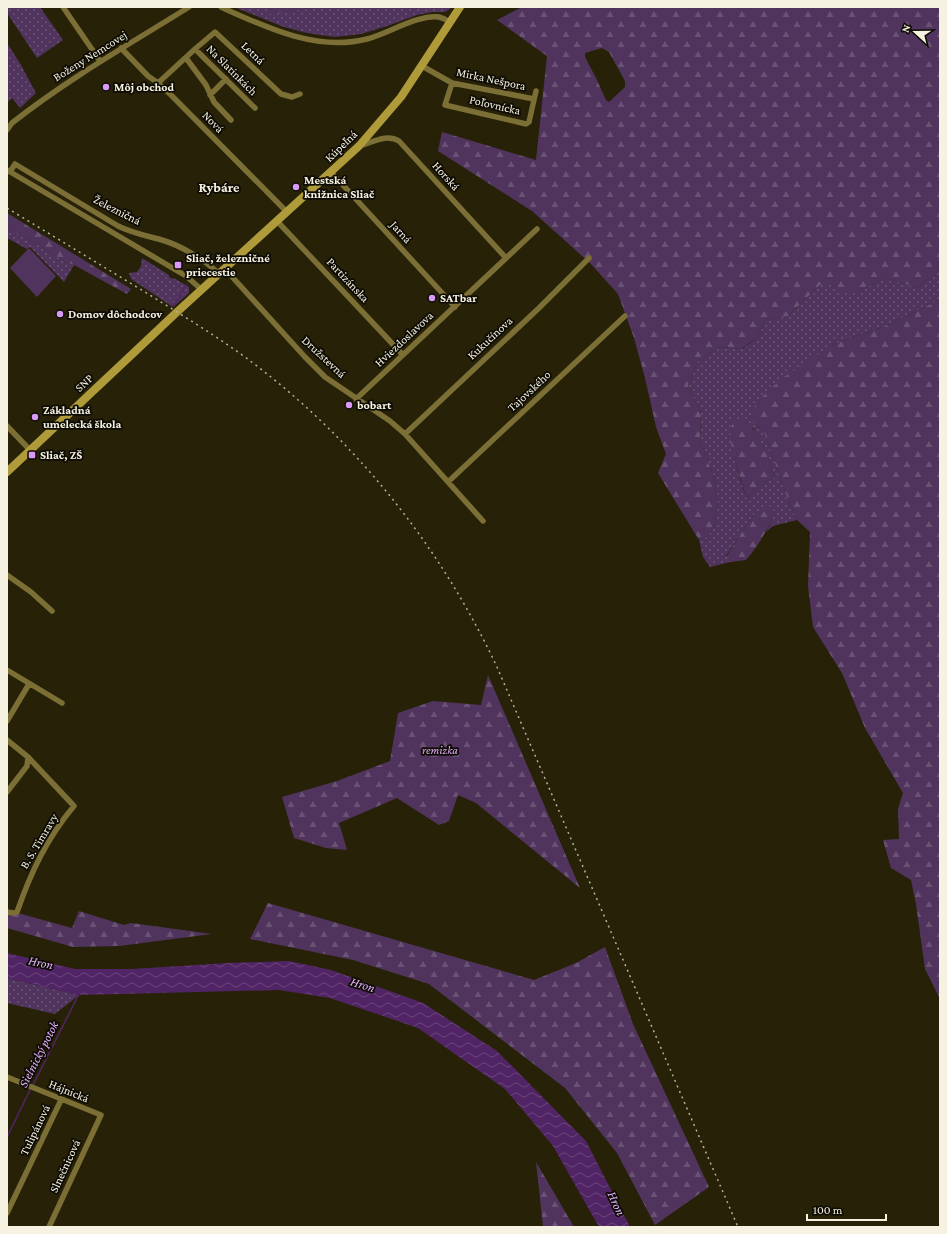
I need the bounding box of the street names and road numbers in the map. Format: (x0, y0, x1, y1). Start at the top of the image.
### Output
street label: Boženy Nemcovej (51, 28, 129, 84)
street label: Letná (238, 39, 268, 68)
street label: Na Slatinkách (204, 42, 261, 99)
street label: Mirka Nešpora (455, 65, 527, 93)
street label: Poľovnícka (468, 92, 522, 118)
street label: Nová (199, 108, 227, 136)
street label: Kúpeľná (322, 127, 360, 165)
street label: Horská (429, 159, 463, 194)
street label: Železničná (91, 192, 144, 228)
street label: Jarná (387, 217, 415, 246)
street label: Partizánska (324, 255, 372, 306)
street label: Hviezdoslavova (372, 308, 436, 370)
street label: Kukučínova (465, 313, 516, 362)
street label: Družstevná (299, 333, 349, 381)
street label: Tajovského (504, 367, 554, 415)
street label: SNP (72, 371, 96, 395)
street label: B. S. Timravy (17, 810, 61, 871)
street label: Hájnická (47, 1077, 92, 1106)
street label: Tulipánová (17, 1102, 53, 1157)
street label: Slnečnicová (47, 1137, 84, 1195)

